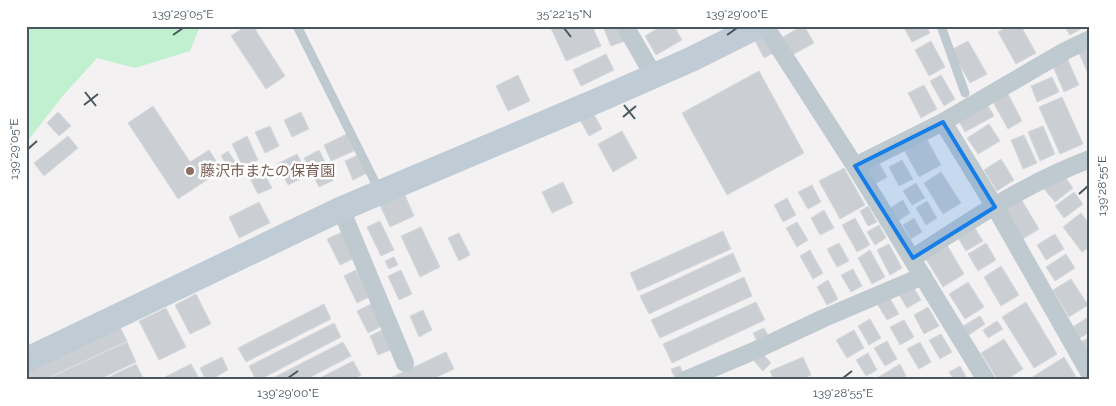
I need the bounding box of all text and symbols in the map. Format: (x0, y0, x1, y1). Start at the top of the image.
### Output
text: 139°29'05"E (152, 7, 214, 21)
text: 35°22'15"N (536, 7, 592, 21)
text: 139°29'00"E (706, 7, 768, 21)
text: 139°29'05"E (7, 118, 21, 180)
text: 139°28'55"E (1095, 156, 1109, 216)
place label: 藤沢市またの保育園 (200, 162, 335, 180)
marker: 藤沢市またの保育園 (184, 165, 196, 177)
text: 139°29'00"E (257, 386, 319, 400)
text: 139°28'55"E (813, 386, 873, 400)

